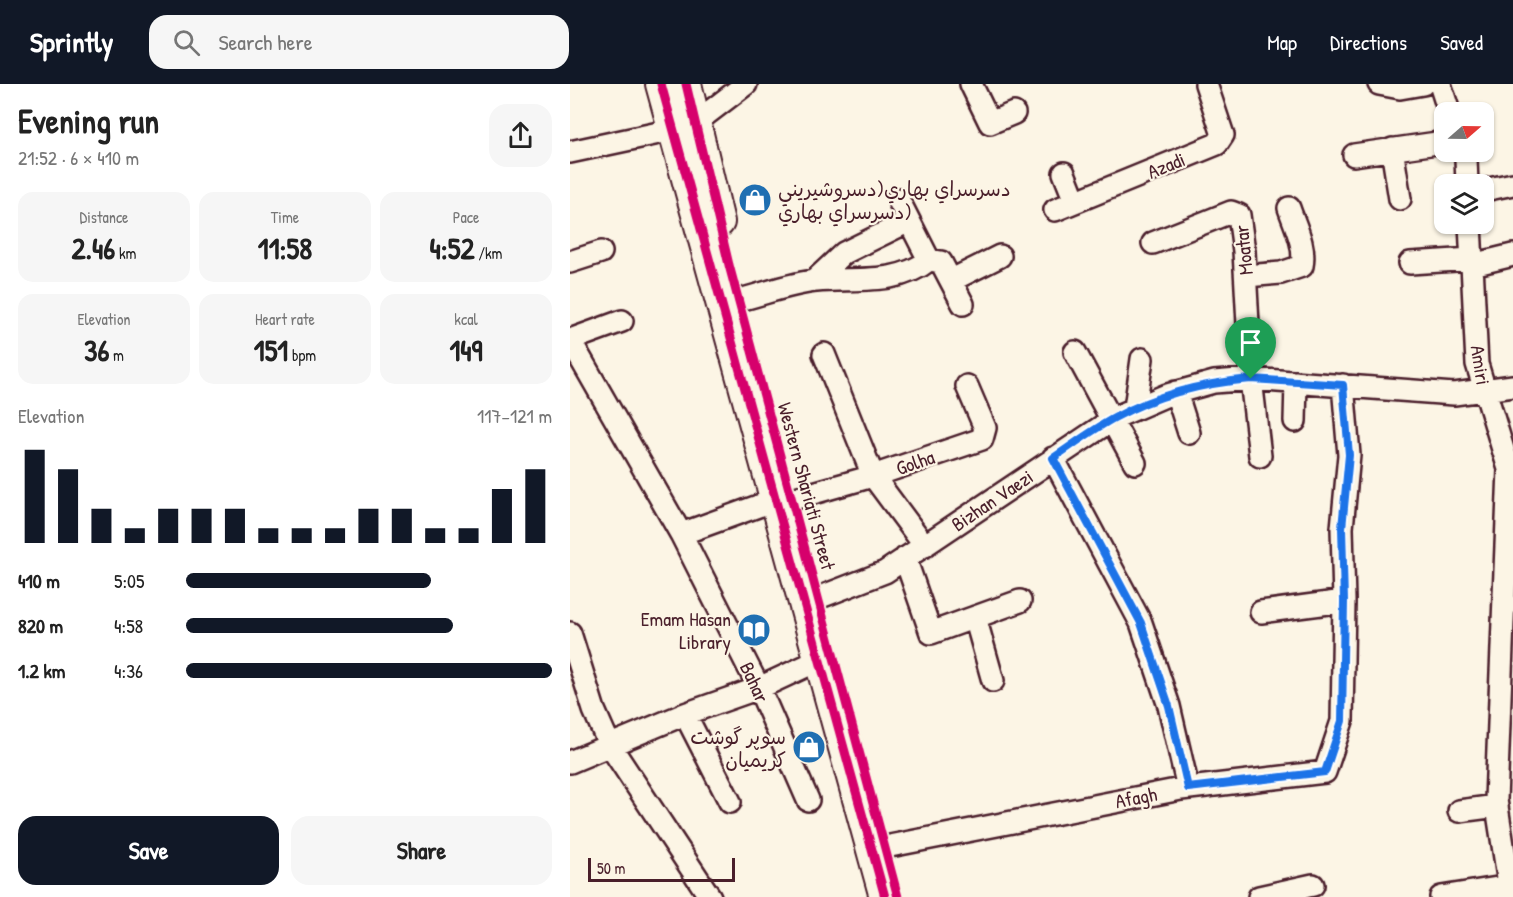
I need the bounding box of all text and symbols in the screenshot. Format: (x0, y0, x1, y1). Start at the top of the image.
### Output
search box (149, 15, 569, 69)
text: Sprintly (30, 23, 113, 61)
icon: search (170, 26, 203, 59)
text: Search here (218, 27, 312, 57)
text: Map (1267, 28, 1297, 57)
text: Directions (1330, 28, 1407, 57)
text: Saved (1440, 28, 1483, 57)
text: Evening run (18, 99, 159, 143)
north arrow (1434, 102, 1494, 162)
map controls (1434, 102, 1494, 234)
button: share (489, 104, 552, 167)
text: 21:52 · 6 × 410 m (18, 144, 139, 171)
street label: Azadi (1143, 145, 1189, 185)
button: layers (1434, 174, 1494, 234)
place label: دسرسراي بهاري(دسروشيريني دسرسراي بهاري) (778, 175, 1011, 227)
shop icon: دسرسراي بهاري(دسروشيريني دسرسراي بهاري) (737, 182, 773, 218)
text: Distance (80, 206, 128, 228)
text: Time (271, 206, 299, 228)
text: Pace (453, 206, 479, 228)
street label: Moatar (1227, 223, 1259, 276)
text: 2.46 (72, 228, 115, 268)
text: 11:58 (258, 228, 312, 268)
text: 4:52 (430, 228, 474, 268)
text: km (115, 242, 136, 264)
text: /km (474, 242, 502, 264)
text: Elevation (77, 308, 131, 330)
text: Heart rate (255, 308, 315, 330)
text: kcal (454, 308, 478, 330)
pin (1225, 317, 1276, 379)
icon: arrive (1234, 326, 1267, 359)
text: 36 (84, 330, 109, 370)
text: 151 (254, 330, 288, 370)
text: 149 (449, 330, 483, 370)
street label: Amiri (1465, 343, 1497, 387)
text: m (109, 344, 124, 366)
text: bpm (288, 344, 316, 366)
street label: Western Shariati Street (772, 399, 843, 574)
text: Elevation (18, 402, 84, 429)
text: 117–121 m (477, 402, 552, 429)
street label: Golha (892, 443, 938, 481)
street label: Bizhan Vaezi (946, 463, 1038, 537)
text: 410 m (18, 567, 60, 594)
text: 5:05 (114, 567, 145, 594)
place label: Emam Hasan Library (641, 605, 731, 655)
text: 820 m (18, 612, 63, 639)
text: 4:58 (114, 612, 143, 639)
library icon: Emam Hasan Library (736, 612, 772, 648)
text: 1.2 km (18, 657, 65, 684)
text: 4:36 (114, 657, 143, 684)
street label: Bahar (734, 657, 776, 707)
place label: سوپر گوشت کریمیان (690, 723, 786, 773)
shop icon: سوپر گوشت کریمیان (791, 729, 827, 765)
street label: Afagh (1113, 780, 1159, 814)
button: Save (18, 816, 279, 885)
button: Share (291, 816, 552, 885)
scale bar (588, 855, 735, 882)
text: 50 m (597, 857, 626, 879)

